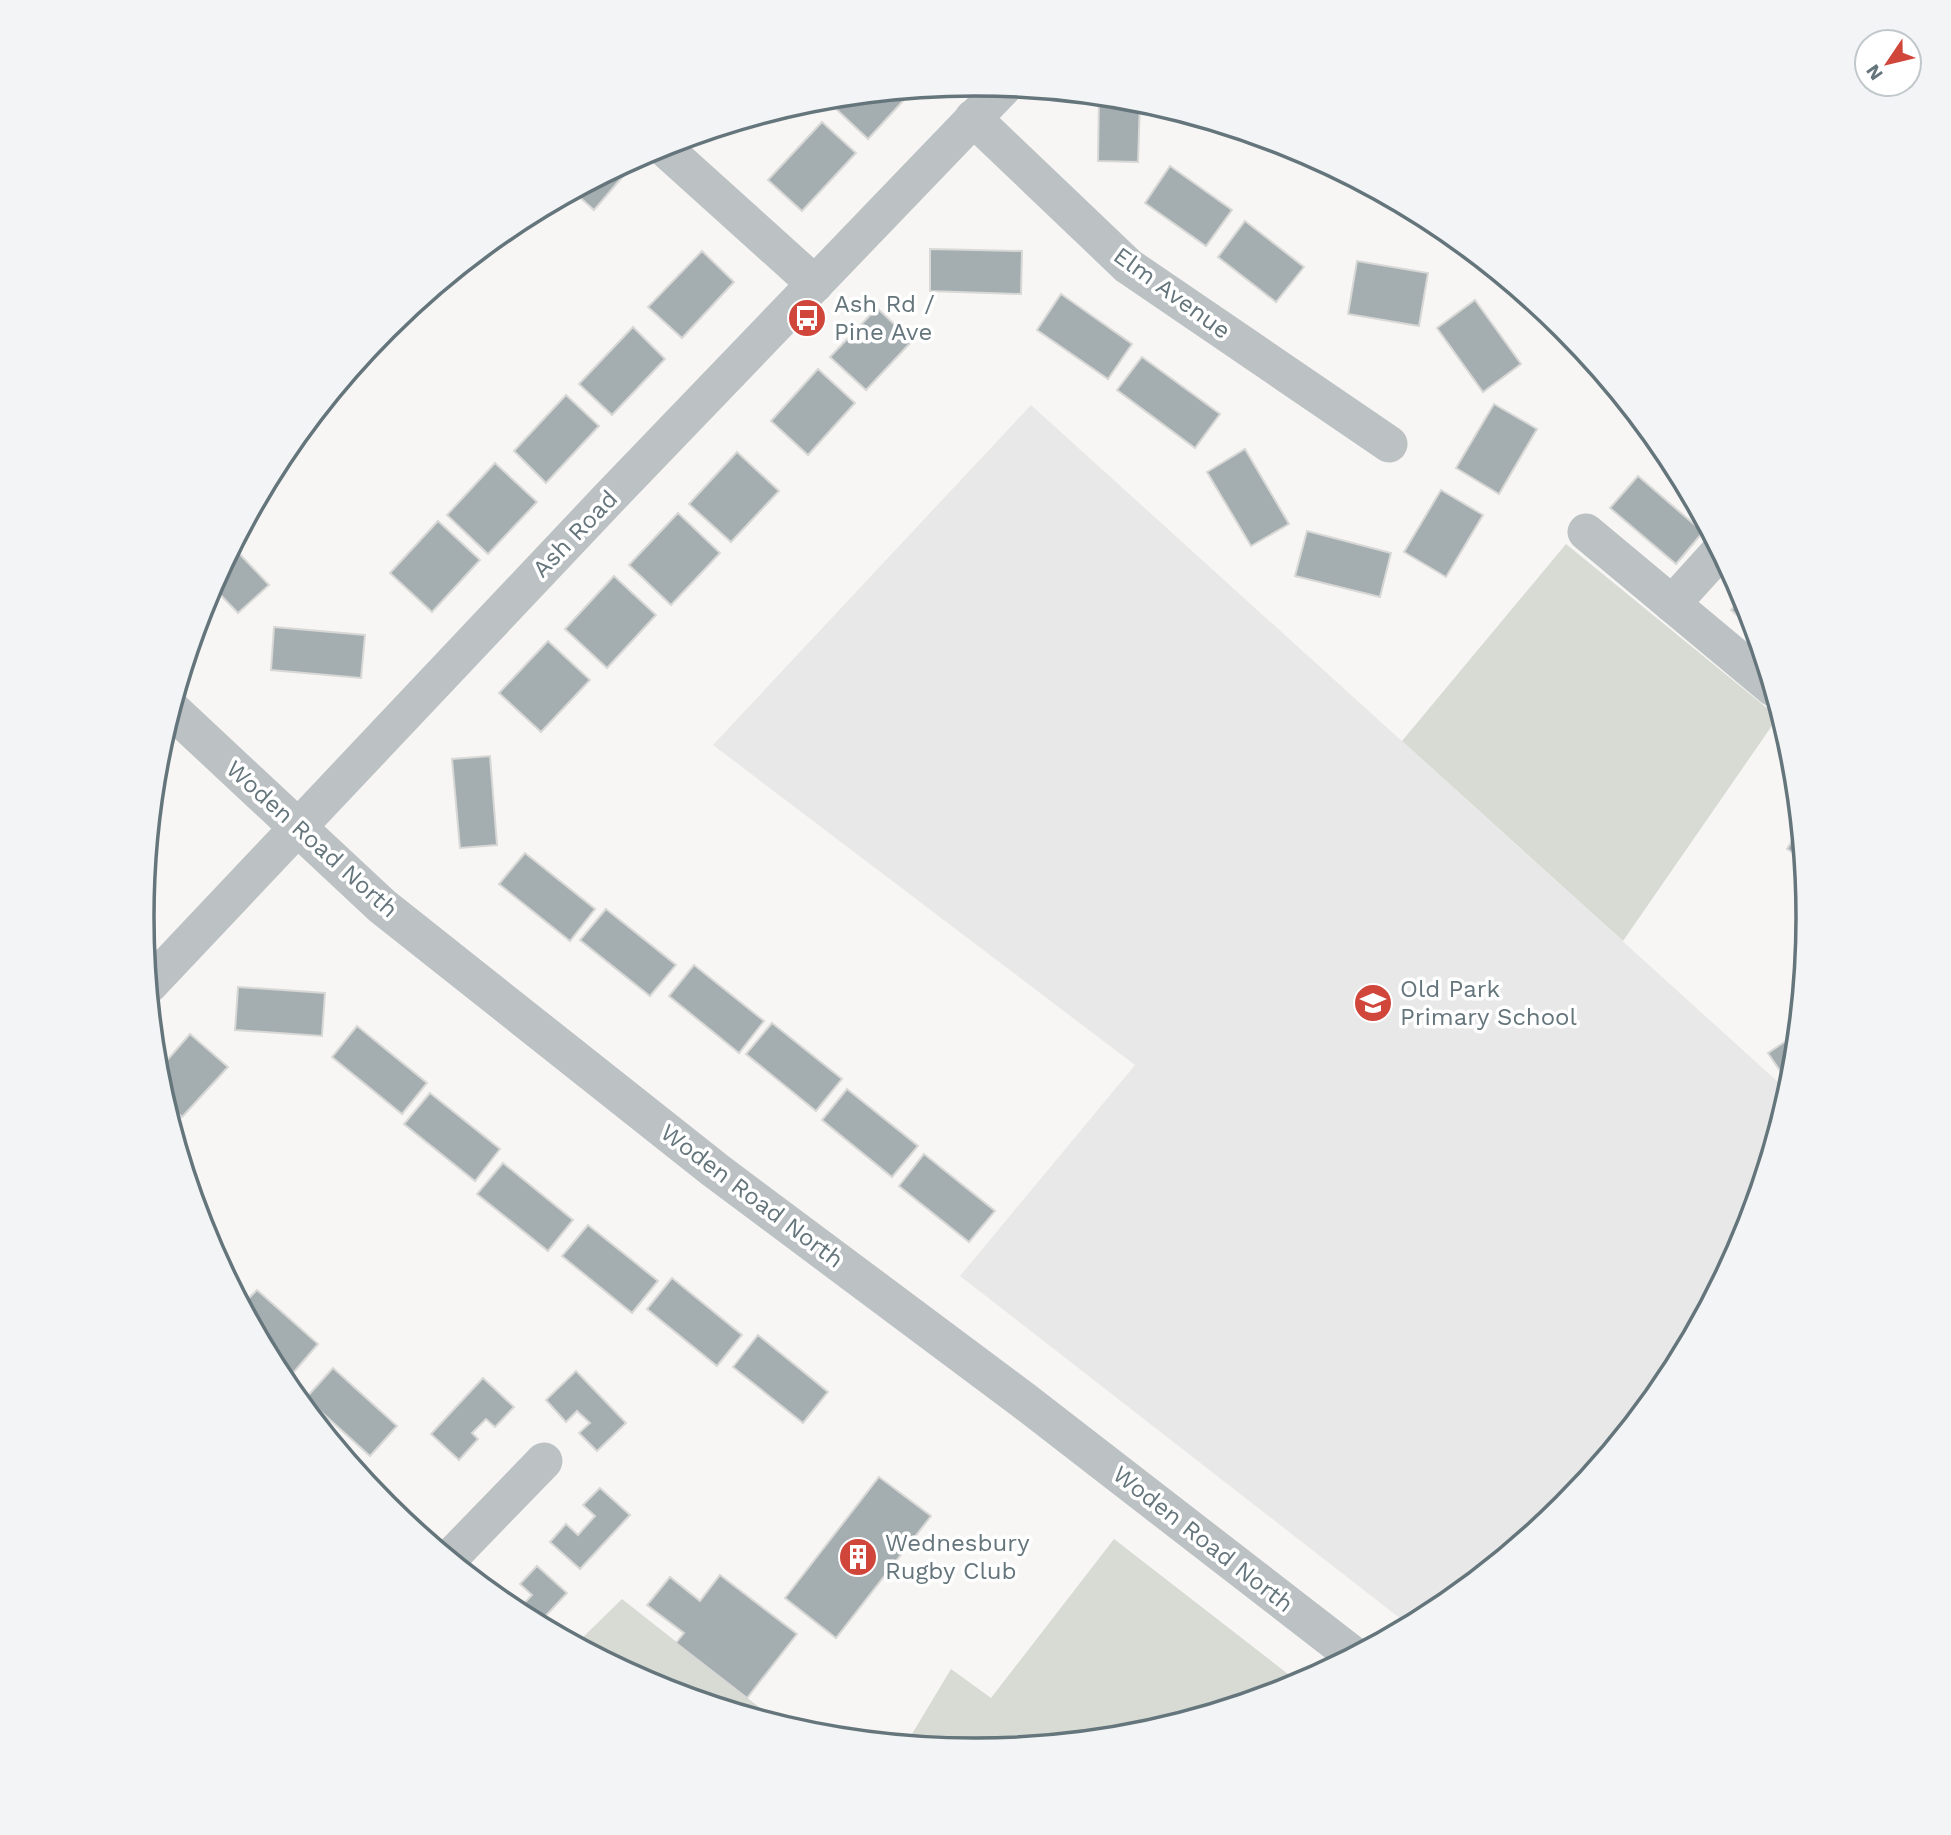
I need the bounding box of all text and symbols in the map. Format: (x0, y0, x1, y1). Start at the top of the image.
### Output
north arrow (1853, 28, 1923, 98)
text: N (1861, 60, 1888, 85)
street label: Elm Avenue (1108, 241, 1236, 345)
place label: Ash Rd / Pine Ave (834, 290, 935, 346)
bus stop icon: Ash Rd / Pine Ave (786, 297, 828, 339)
street label: Ash Road (527, 485, 623, 583)
street label: Woden Road North (220, 755, 404, 923)
place label: Old Park Primary School (1400, 975, 1578, 1031)
school or university icon: Old Park Primary School (1352, 982, 1394, 1024)
street label: Woden Road North (655, 1118, 849, 1274)
street label: Woden Road North (1107, 1460, 1299, 1618)
place label: Wednesbury Rugby Club (885, 1529, 1030, 1585)
building icon: Wednesbury Rugby Club (837, 1536, 879, 1578)

